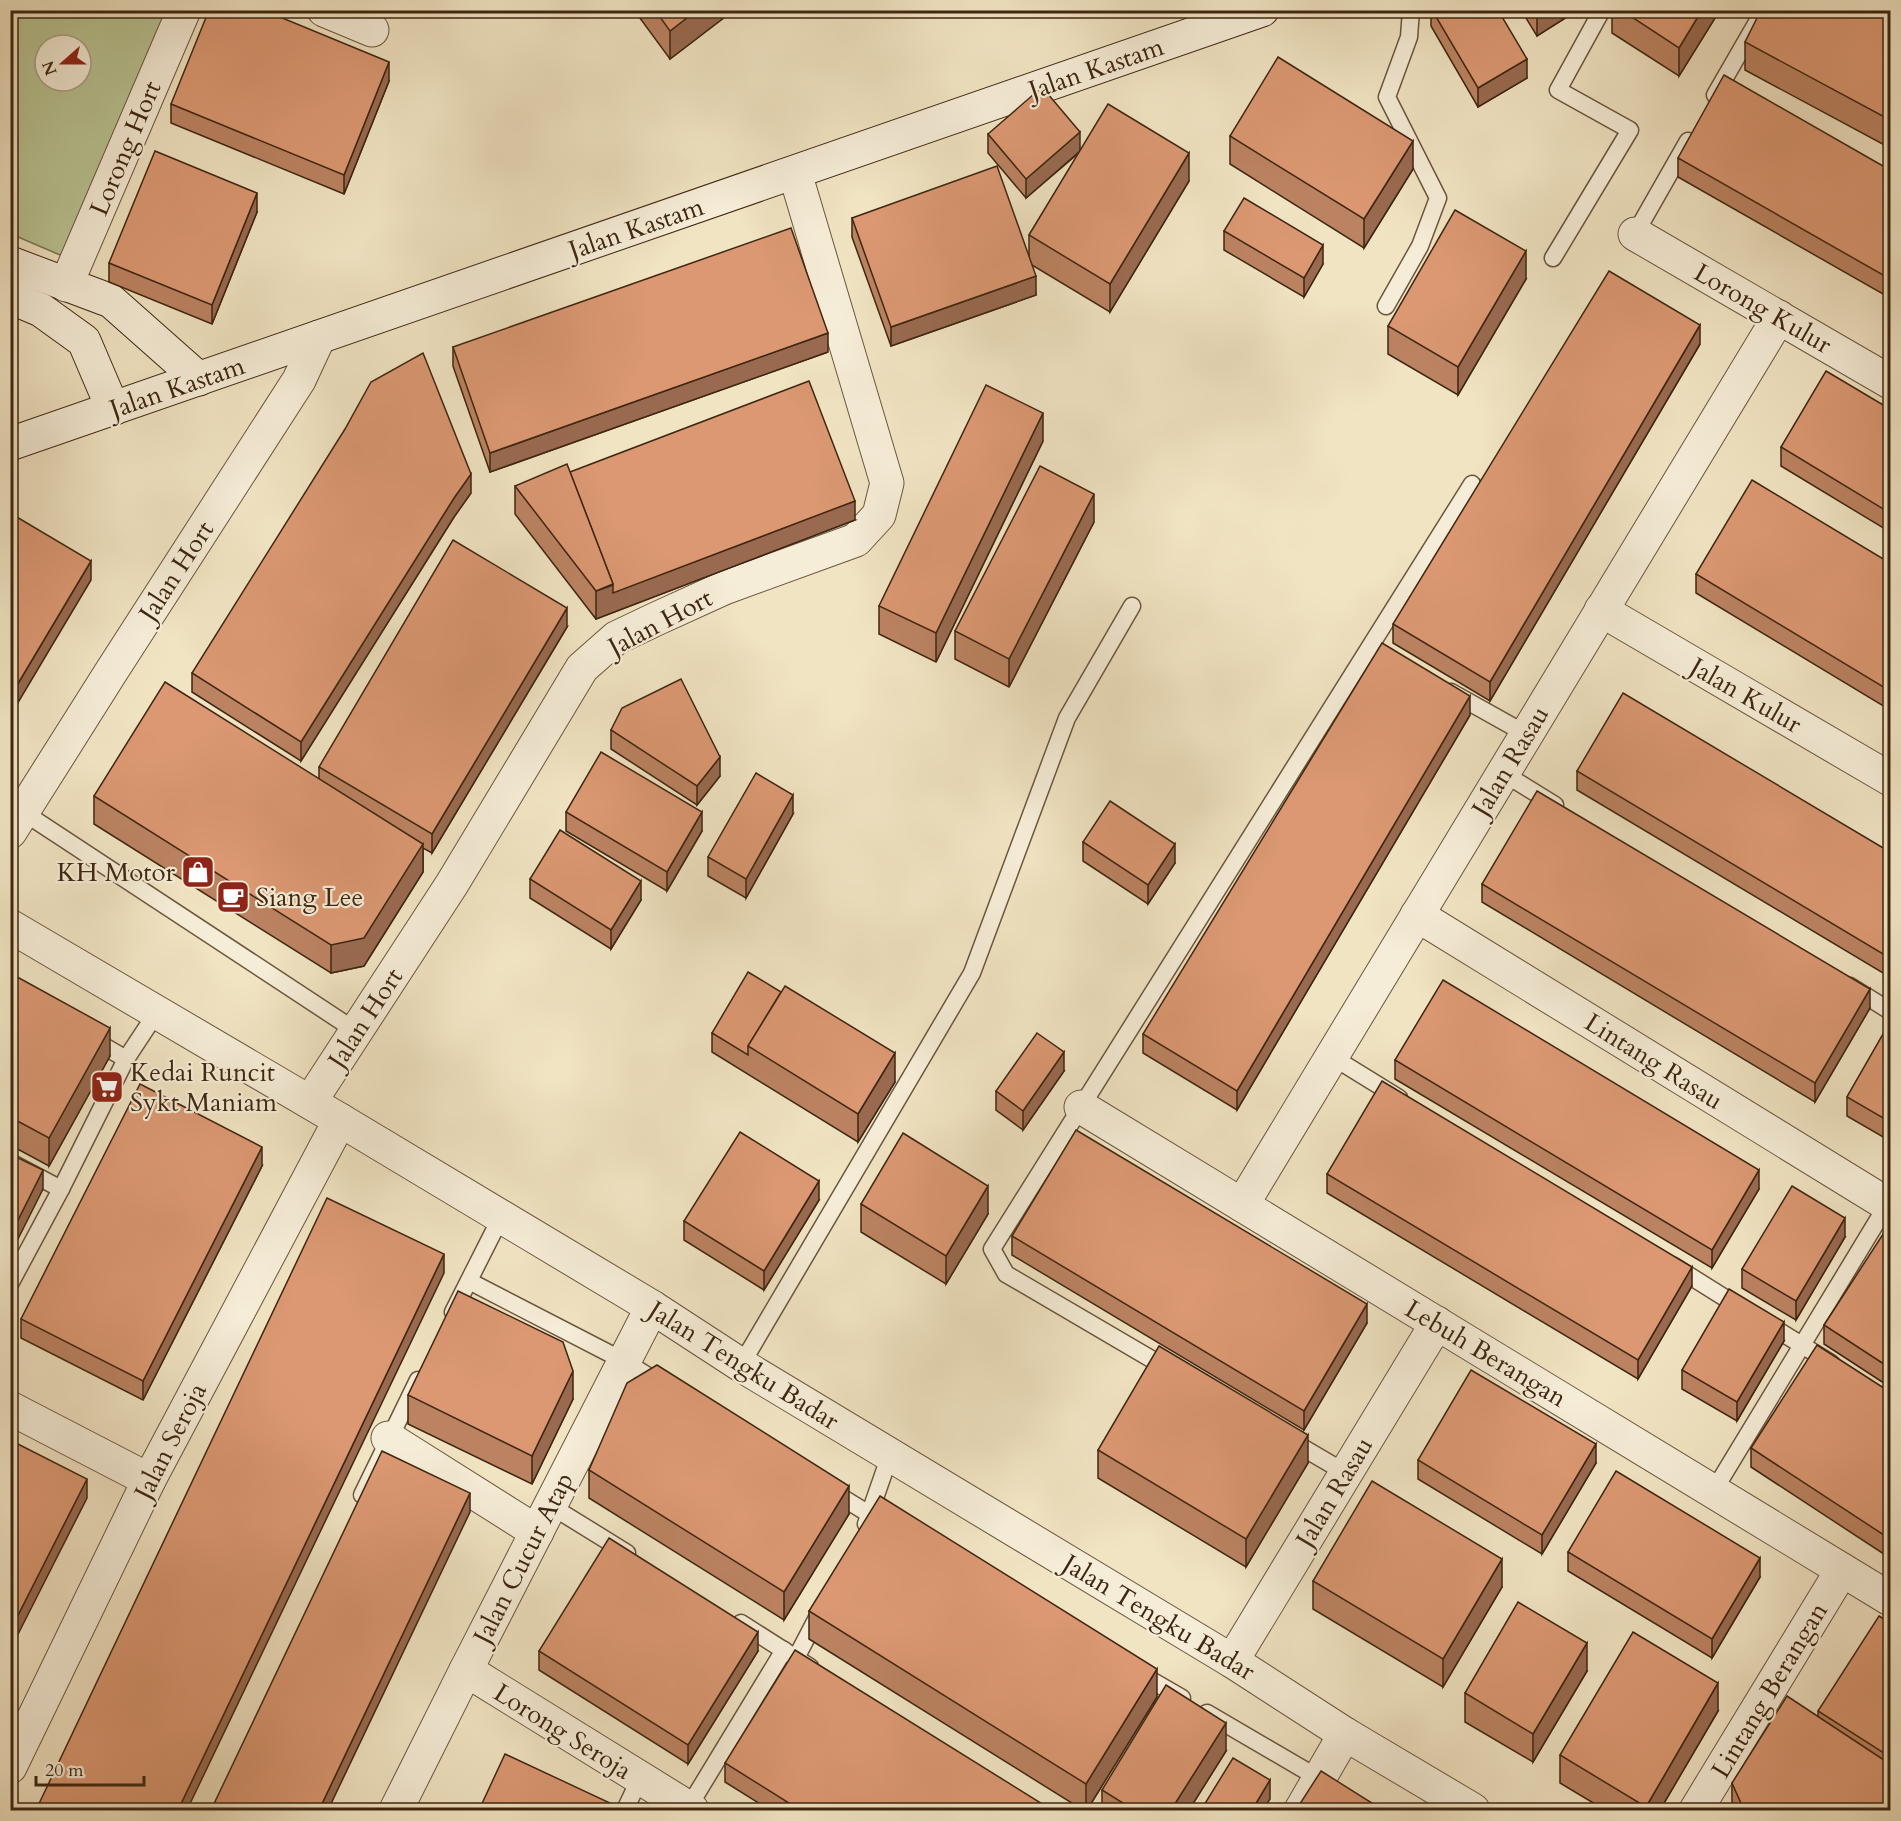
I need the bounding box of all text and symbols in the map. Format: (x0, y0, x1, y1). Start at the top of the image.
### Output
street label: Jalan Kastam (1020, 29, 1168, 109)
north arrow (33, 33, 93, 93)
text: N (37, 57, 63, 78)
street label: Lorong Hort (81, 75, 170, 221)
street label: Jalan Kastam (560, 189, 708, 269)
street label: Lorong Kulur (1687, 255, 1838, 362)
street label: Jalan Kastam (101, 348, 249, 428)
street label: Jalan Hort (129, 514, 222, 632)
street label: Jalan Hort (599, 580, 718, 666)
street label: Jalan Kulur (1680, 647, 1808, 742)
street label: Jalan Rasau (1462, 699, 1557, 826)
shop icon: KH Motor (180, 854, 216, 890)
place label: KH Motor (57, 855, 176, 890)
cafe icon: Siang Lee (215, 879, 251, 915)
place label: Siang Lee (256, 880, 363, 915)
street label: Jalan Hort (318, 961, 411, 1079)
street label: Lintang Rasau (1578, 1005, 1730, 1118)
place label: Kedai Runcit Sykt Maniam (130, 1055, 277, 1120)
supermarket icon: Kedai Runcit Sykt Maniam (89, 1069, 125, 1105)
street label: Jalan Tengku Badar (638, 1291, 846, 1438)
street label: Lebuh Berangan (1398, 1291, 1573, 1416)
street label: Jalan Seroja (124, 1377, 215, 1509)
street label: Jalan Rasau (1286, 1430, 1381, 1557)
street label: Jalan Cucur Atap (463, 1466, 582, 1654)
street label: Jalan Tengku Badar (1053, 1544, 1262, 1689)
street label: Lintang Berangan (1703, 1596, 1836, 1785)
street label: Lorong Seroja (487, 1675, 638, 1788)
scale bar (36, 1749, 144, 1787)
text: 20 m (45, 1758, 84, 1783)

